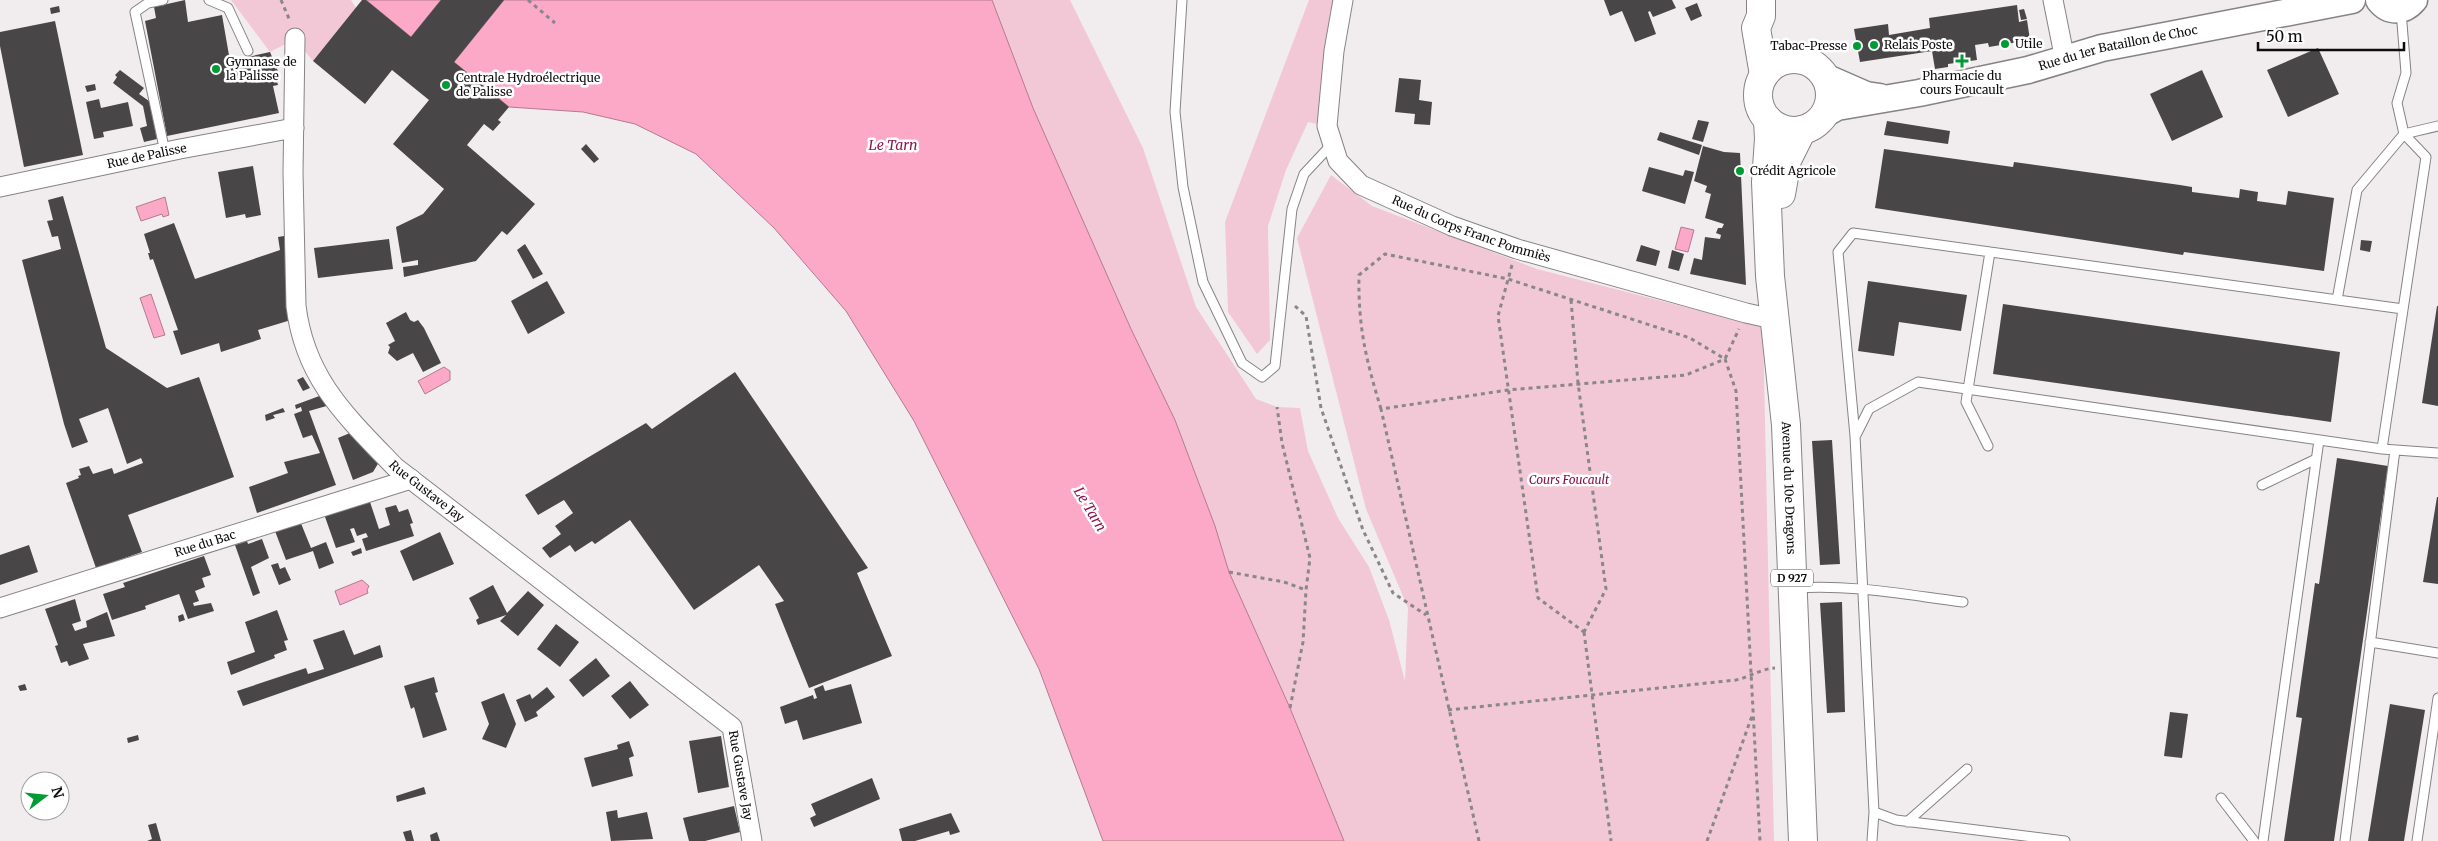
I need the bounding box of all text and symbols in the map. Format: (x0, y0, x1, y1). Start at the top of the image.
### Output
scale bar (2258, 20, 2404, 52)
street label: Rue du 1er Bataillon de Choc (2037, 22, 2199, 73)
text: 50 m (2266, 27, 2303, 46)
place label: Utile (2015, 36, 2042, 51)
place label: Relais Poste (1884, 37, 1952, 52)
place label: Tabac-Presse (1770, 38, 1847, 53)
marker: Utile (1999, 38, 2011, 50)
marker: Relais Poste (1868, 39, 1880, 51)
marker: Tabac-Presse (1851, 40, 1863, 52)
place label: Gymnase de la Palisse (226, 54, 297, 83)
marker: Pharmacie du cours Foucault (1956, 55, 1968, 67)
marker: Gymnase de la Palisse (210, 63, 222, 75)
place label: Pharmacie du cours Foucault (1920, 68, 2004, 97)
place label: Centrale Hydroélectrique de Palisse (456, 70, 600, 99)
marker: Centrale Hydroélectrique de Palisse (440, 79, 452, 91)
water label: Le Tarn (869, 136, 917, 154)
street label: Rue de Palisse (105, 140, 188, 171)
place label: Crédit Agricole (1750, 163, 1836, 178)
marker: Crédit Agricole (1734, 165, 1746, 177)
street label: Rue du Corps Franc Pommiès (1390, 192, 1553, 265)
street label: Avenue du 10e Dragons (1779, 420, 1799, 555)
street label: Rue Gustave Jay (386, 457, 467, 525)
park label: Cours Foucault (1529, 472, 1610, 487)
water label: Le Tarn (1070, 483, 1110, 535)
street label: Rue du Bac (173, 526, 237, 560)
road number: D 927 (1771, 570, 1813, 586)
street label: Rue Gustave Jay (726, 729, 756, 822)
north arrow (20, 771, 70, 821)
text: N (47, 785, 68, 800)

